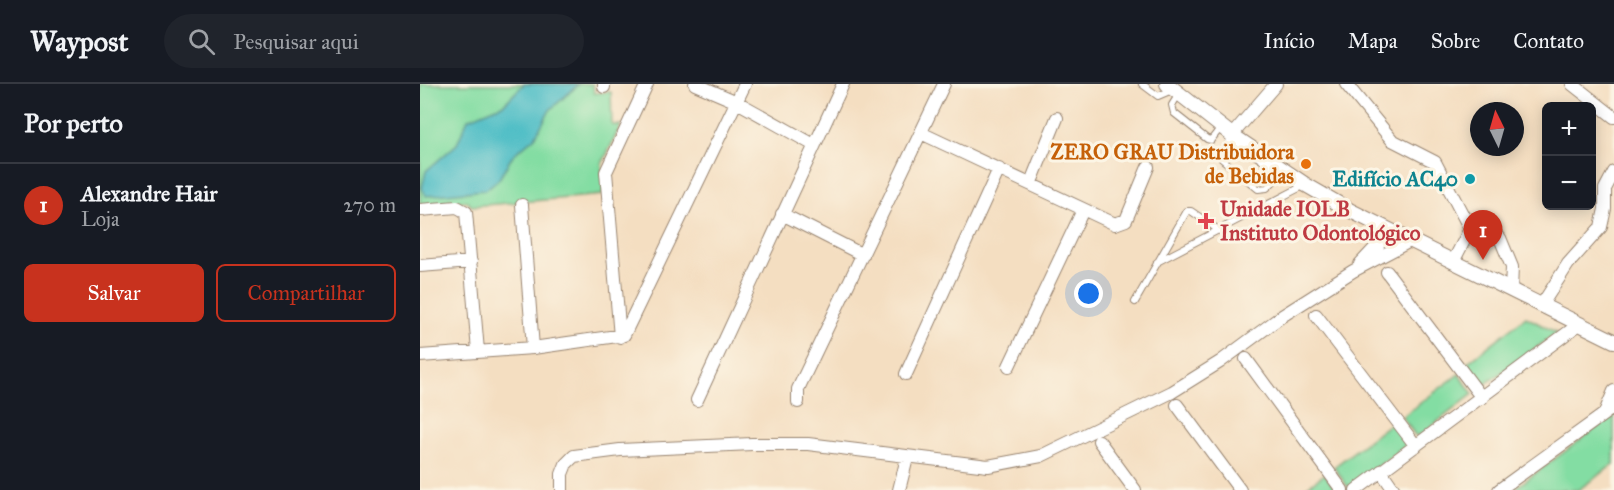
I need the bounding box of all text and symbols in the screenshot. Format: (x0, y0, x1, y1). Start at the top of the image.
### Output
search box (164, 14, 584, 68)
text: Waypost (30, 24, 128, 59)
icon: search (185, 25, 218, 58)
text: Pesquisar aqui (233, 28, 359, 55)
text: Início (1264, 28, 1315, 54)
text: Mapa (1348, 28, 1398, 54)
text: Sobre (1431, 28, 1480, 54)
text: Contato (1513, 28, 1584, 54)
north arrow (1470, 102, 1524, 156)
map controls (1542, 102, 1596, 210)
button: + (1542, 102, 1596, 156)
text: Por perto (24, 107, 123, 139)
place label: ZERO GRAU Distribuidora de Bebidas (1051, 139, 1295, 189)
button: − (1542, 156, 1596, 210)
marker: ZERO GRAU Distribuidora de Bebidas (1299, 157, 1313, 171)
place label: Edifício AC40 (1332, 166, 1458, 192)
marker: Edifício AC40 (1463, 172, 1477, 186)
text: Alexandre Hair (81, 180, 217, 207)
text: 1 (40, 193, 47, 217)
text: 270 m (343, 193, 396, 217)
place label: Unidade IOLB Instituto Odontológico (1220, 196, 1421, 246)
text: Loja (81, 207, 119, 231)
pin: 1 (1464, 210, 1502, 260)
marker: Unidade IOLB Instituto Odontológico (1197, 212, 1215, 230)
button: Salvar (24, 264, 204, 322)
button: Compartilhar (216, 264, 396, 322)
your location (1074, 279, 1103, 308)

